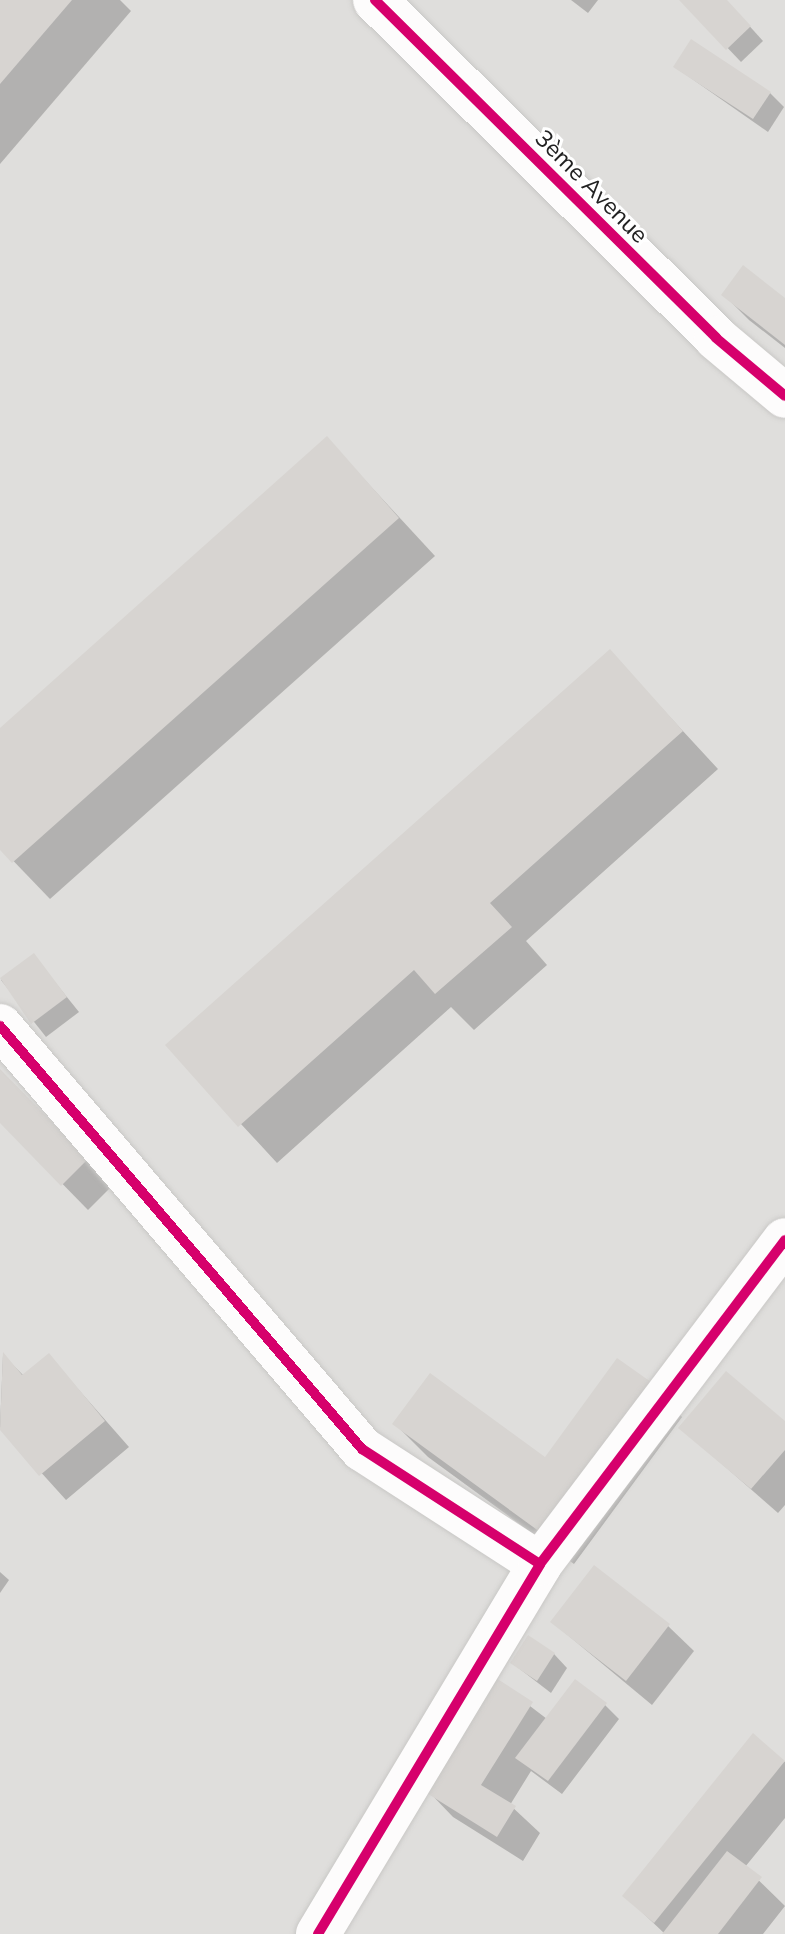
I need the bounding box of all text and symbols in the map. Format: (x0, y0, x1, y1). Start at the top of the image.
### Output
street label: 3ème Avenue (528, 124, 654, 250)

